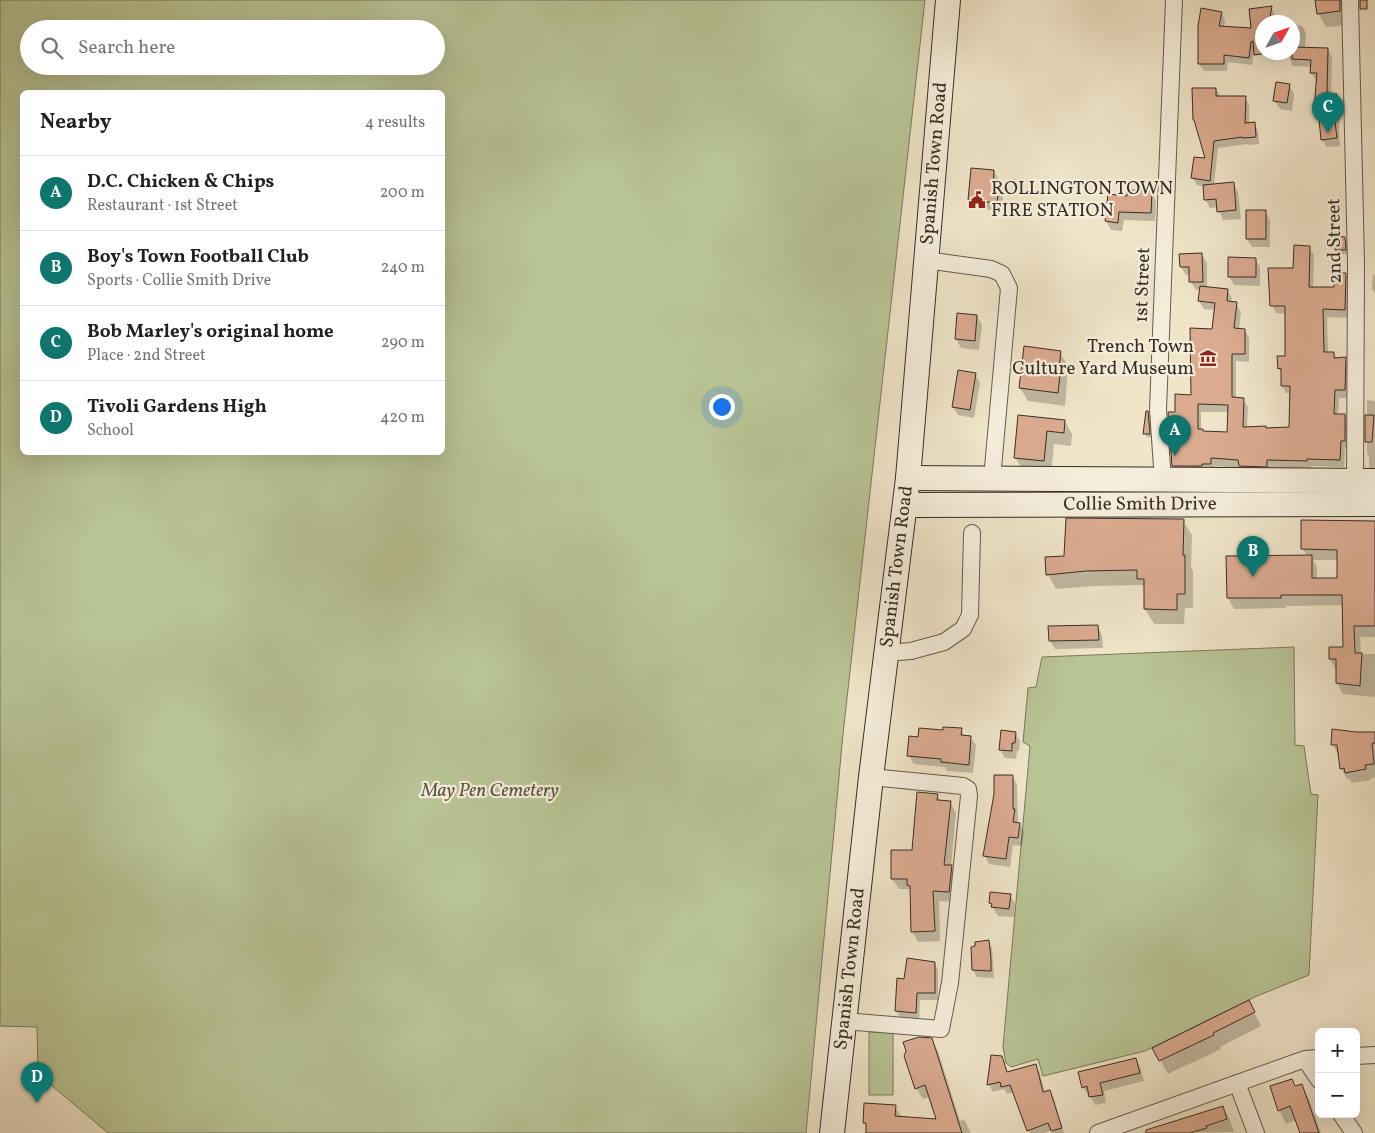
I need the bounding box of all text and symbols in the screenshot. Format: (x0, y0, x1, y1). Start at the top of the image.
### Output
north arrow (1255, 15, 1300, 60)
search box (20, 20, 445, 75)
icon: search (38, 34, 66, 62)
text: Search here (78, 35, 175, 61)
street label: Spanish Town Road (915, 81, 954, 246)
pin: C (1312, 92, 1344, 133)
text: Nearby (40, 108, 111, 137)
text: 4 results (365, 112, 425, 134)
text: D.C. Chicken & Chips (87, 169, 274, 195)
place label: ROLLINGTON TOWN FIRE STATION (991, 176, 1173, 224)
text: A (50, 182, 62, 204)
text: 200 m (380, 182, 425, 204)
public building icon: ROLLINGTON TOWN FIRE STATION (967, 190, 987, 210)
text: Restaurant · 1st Street (87, 195, 238, 217)
street label: 2nd Street (1321, 198, 1349, 284)
text: Boy's Town Football Club (87, 244, 309, 270)
street label: 1st Street (1129, 246, 1157, 323)
text: B (51, 257, 61, 279)
text: 240 m (381, 257, 425, 279)
text: Sports · Collie Smith Drive (87, 270, 271, 292)
text: Bob Marley's original home (87, 319, 334, 345)
text: C (51, 332, 61, 354)
text: 290 m (381, 332, 425, 354)
place label: Trench Town Culture Yard Museum (1012, 334, 1194, 382)
text: Place · 2nd Street (87, 345, 206, 367)
museum icon: Trench Town Culture Yard Museum (1198, 348, 1218, 368)
text: Tivoli Gardens High (87, 394, 267, 420)
your location (709, 394, 735, 420)
text: D (50, 407, 62, 429)
text: 420 m (380, 407, 425, 429)
pin: A (1159, 415, 1191, 456)
text: School (87, 420, 134, 442)
street label: Spanish Town Road (874, 484, 920, 649)
street label: Collie Smith Drive (1063, 491, 1217, 518)
pin: B (1237, 536, 1269, 577)
park label: May Pen Cemetery (420, 778, 559, 804)
street label: Spanish Town Road (828, 886, 872, 1051)
map controls (1315, 1028, 1360, 1118)
button: + (1315, 1028, 1360, 1073)
pin: D (21, 1062, 53, 1103)
button: − (1315, 1073, 1360, 1118)

